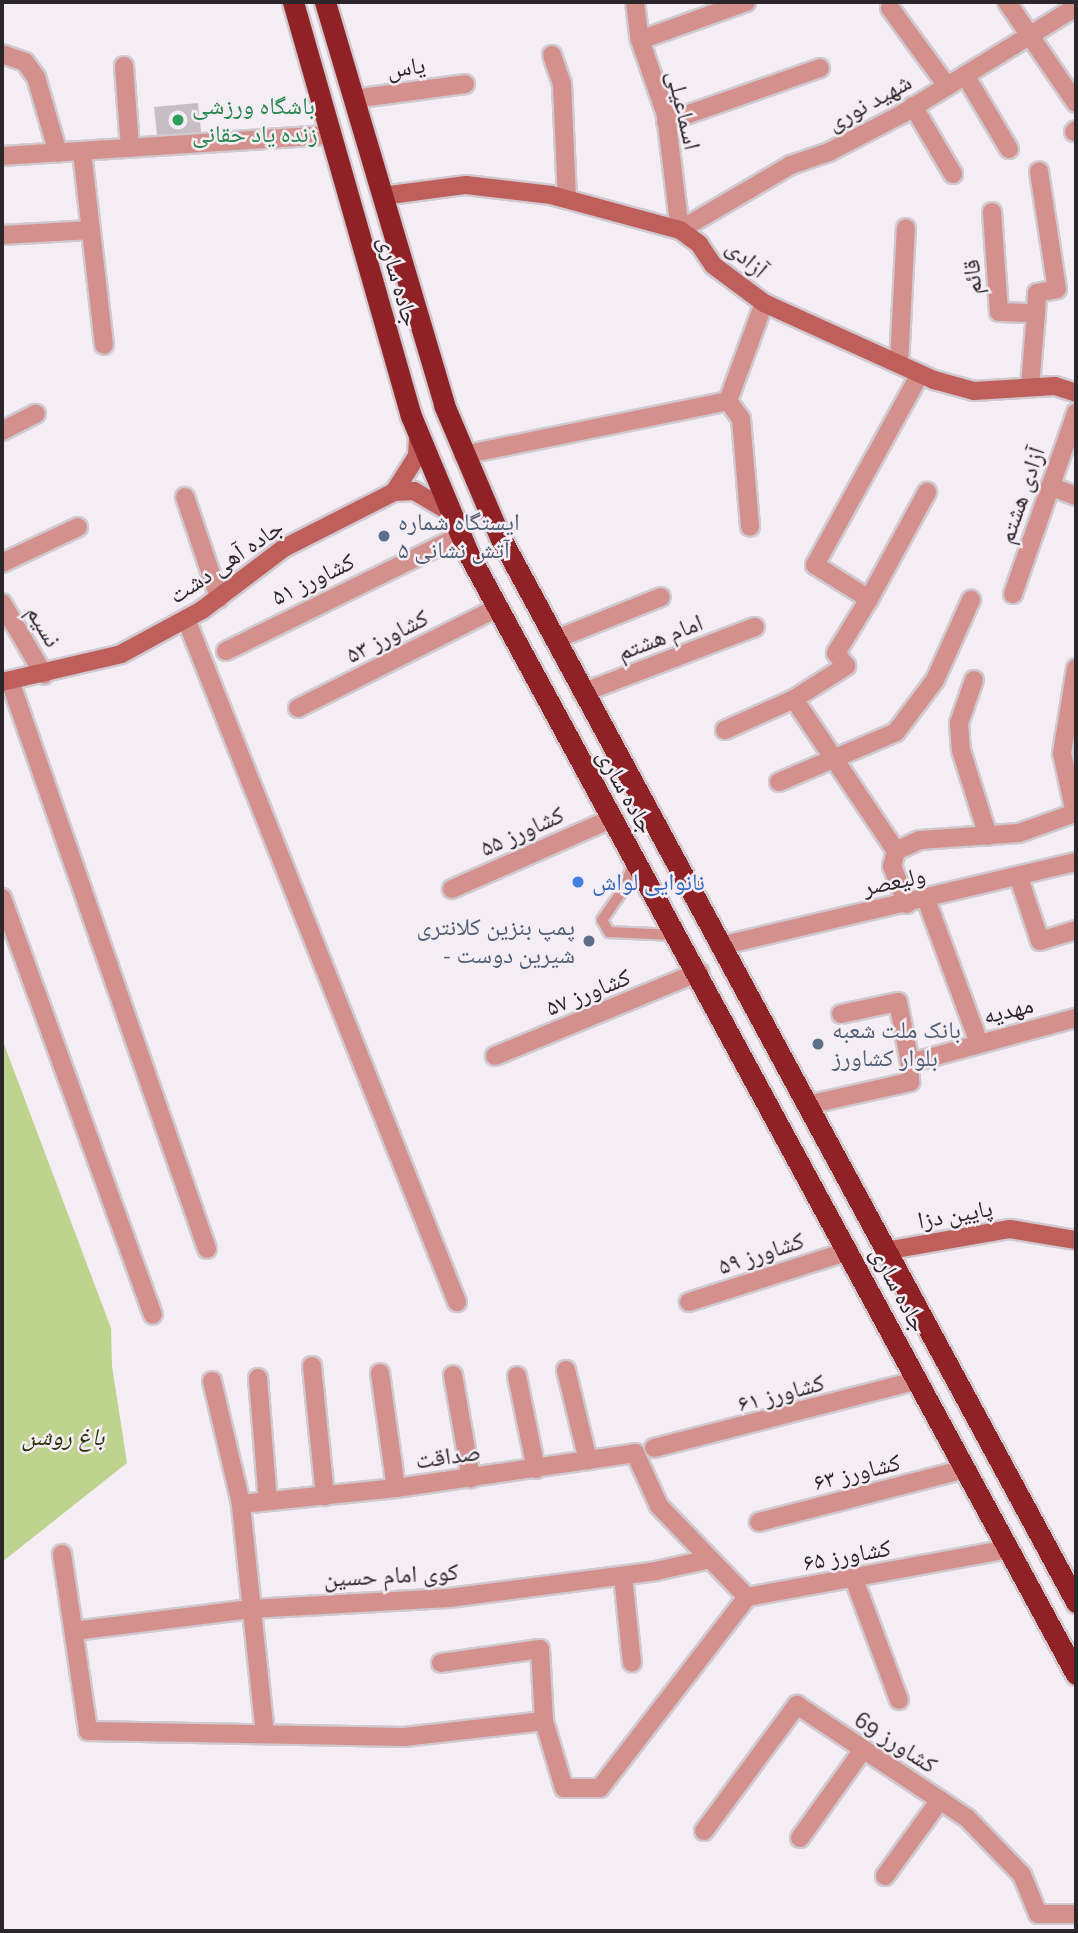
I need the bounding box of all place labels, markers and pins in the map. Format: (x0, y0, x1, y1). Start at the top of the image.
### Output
place label: باشگاه ورزشی زنده یاد حقانی (192, 92, 318, 148)
marker: باشگاه ورزشی زنده یاد حقانی (170, 112, 186, 128)
place label: ایستگاه شماره ۵ آتش نشانی (398, 508, 520, 564)
marker: ایستگاه شماره ۵ آتش نشانی (376, 528, 392, 544)
place label: نانوایی لواش (592, 868, 705, 896)
marker: نانوایی لواش (570, 874, 586, 890)
place label: پمپ بنزین کلانتری - شیرین دوست (416, 913, 575, 969)
marker: پمپ بنزین کلانتری - شیرین دوست (581, 933, 597, 949)
place label: بانک ملت شعبه بلوار کشاورز (832, 1016, 961, 1072)
marker: بانک ملت شعبه بلوار کشاورز (810, 1036, 826, 1052)

